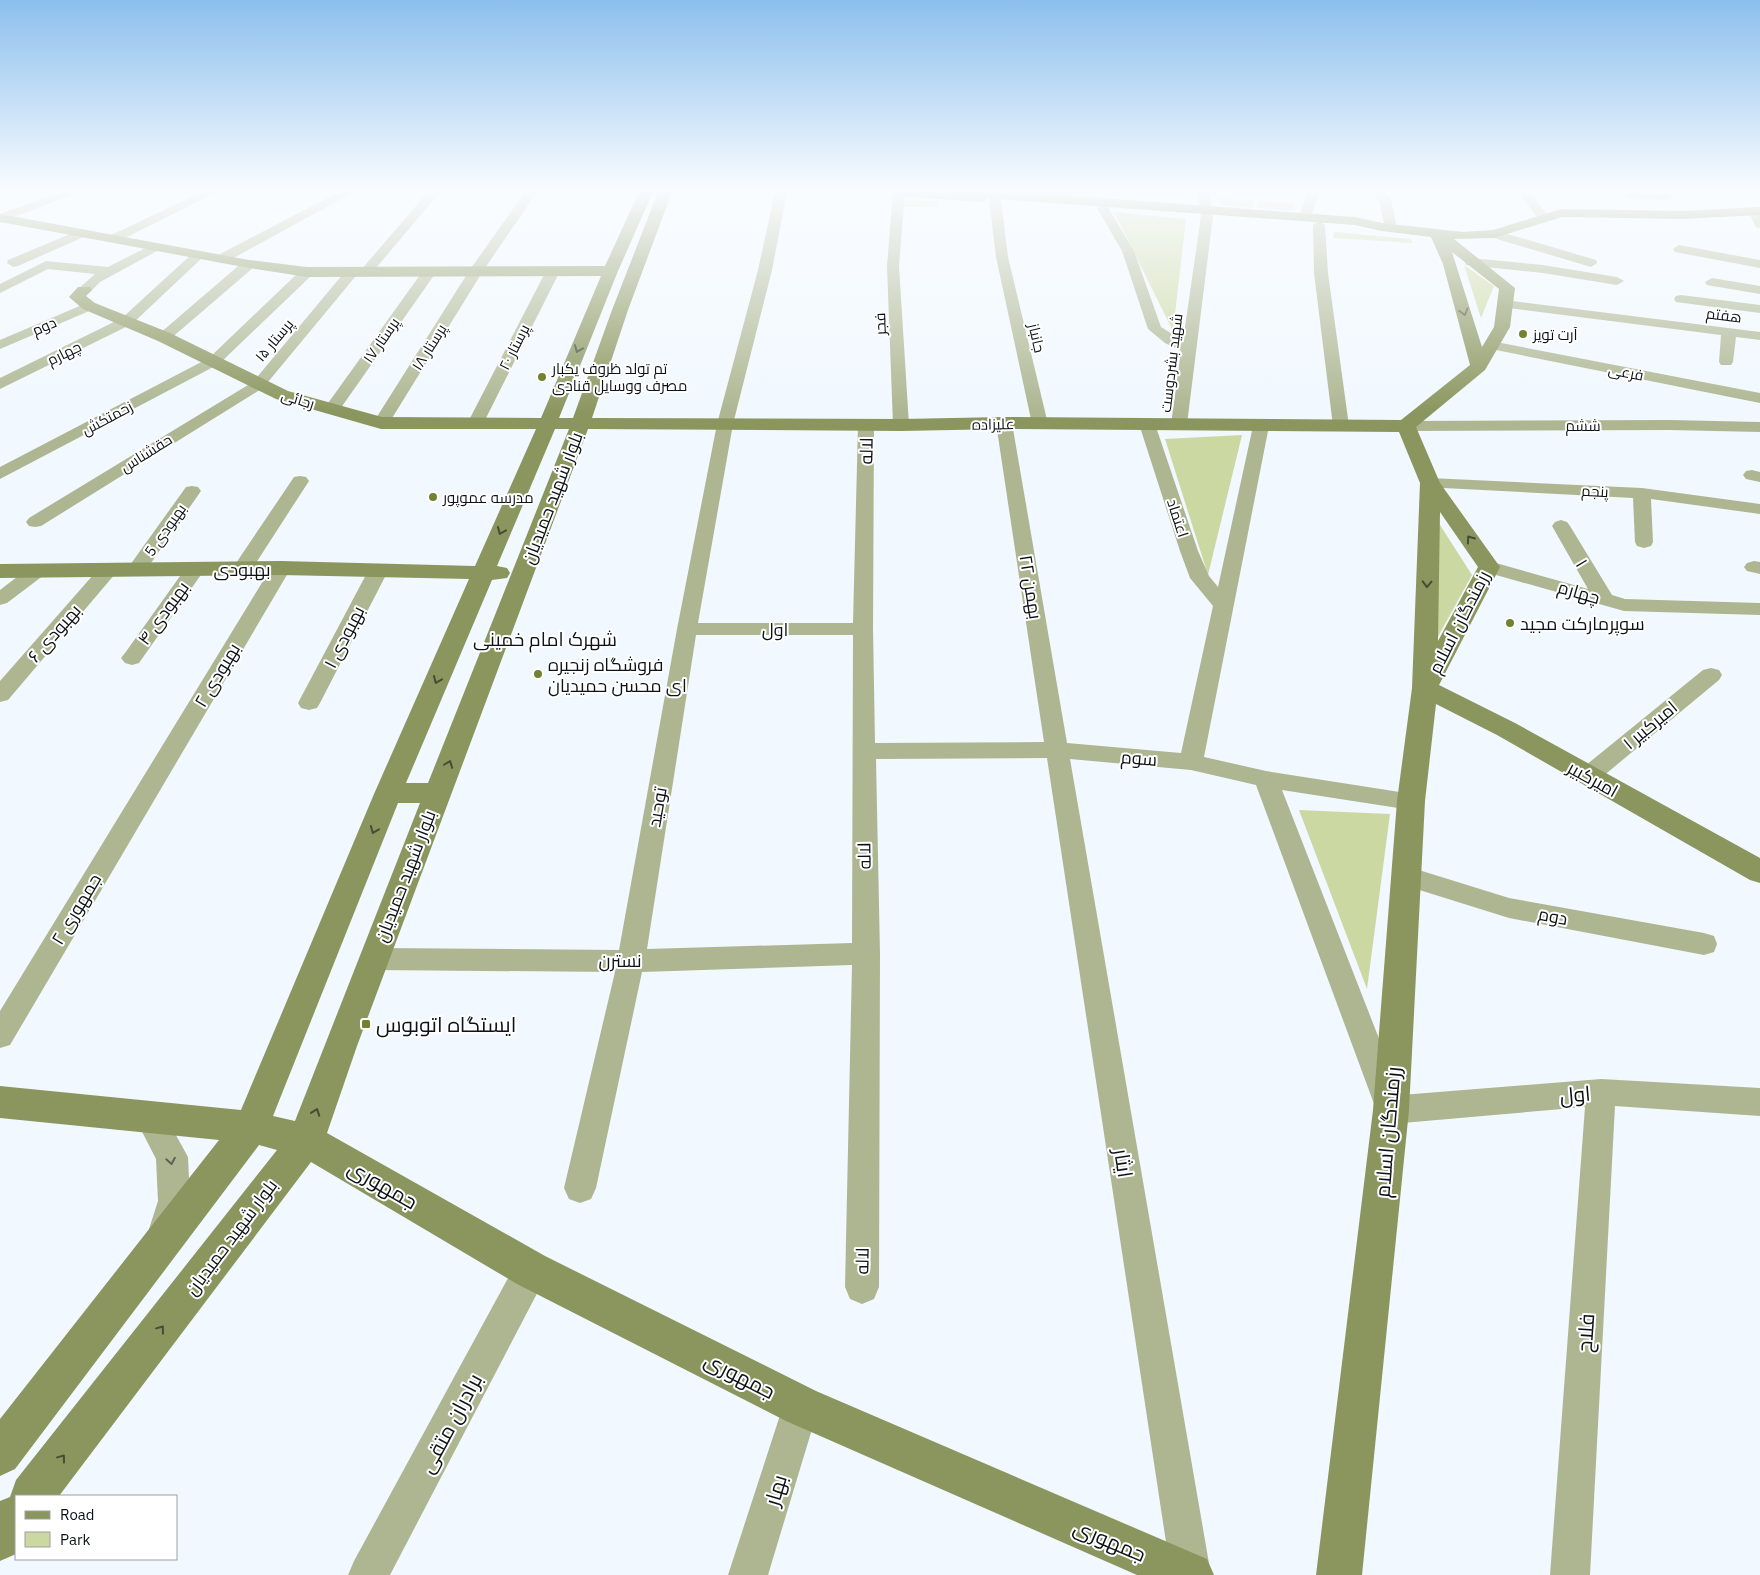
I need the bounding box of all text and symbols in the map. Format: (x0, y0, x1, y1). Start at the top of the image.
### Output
street label: هفتم (1705, 303, 1743, 328)
one-way arrow (1458, 308, 1468, 316)
street label: دوم (29, 312, 60, 341)
street label: فجر (870, 312, 890, 337)
street label: شهید بشردوست (1156, 312, 1187, 414)
street label: پرستار ۱۷ (359, 314, 404, 367)
street label: پرستار ۱۵ (251, 315, 298, 366)
street label: پرستار ۱۸ (407, 320, 451, 374)
street label: جانباز (1024, 320, 1050, 355)
street label: پرستار ۲۰ (494, 321, 534, 374)
place label: آرت تویز (1532, 325, 1578, 344)
marker: آرت تویز (1517, 328, 1529, 340)
street label: چهارم (44, 337, 85, 370)
one-way arrow (573, 344, 584, 353)
place label: تم تولد ظروف یکبار مصرف ووسایل قنادی (551, 359, 687, 396)
street label: فرعی (1606, 359, 1645, 386)
marker: تم تولد ظروف یکبار مصرف ووسایل قنادی (536, 371, 548, 383)
street label: رجائی (279, 385, 317, 414)
street label: زحمتکش (78, 397, 136, 440)
street label: علیزاده (972, 414, 1014, 434)
street label: ششم (1565, 416, 1601, 436)
street label: بلوار شهید حمیدیان (516, 429, 588, 567)
street label: حقشناس (116, 430, 176, 477)
street label: لاله (854, 437, 878, 465)
street label: پنجم (1581, 481, 1609, 502)
place label: مدرسه عموپور (442, 488, 534, 508)
marker: مدرسه عموپور (427, 491, 439, 503)
street label: اعتماد (1163, 496, 1193, 540)
street label: بهبودی 5 (140, 500, 191, 561)
one-way arrow (497, 526, 508, 535)
one-way arrow (1467, 536, 1476, 545)
street label: ۲۲ بهمن (1015, 553, 1047, 621)
street label: ۱ (1571, 555, 1593, 571)
street label: بهبودی (213, 558, 271, 581)
street label: رزمندگان اسلام (1423, 567, 1496, 678)
street label: چهارم (1555, 575, 1603, 610)
street label: بهبودی ۴ (132, 577, 194, 649)
one-way arrow (1422, 581, 1432, 589)
street label: بهبودی ۶ (22, 599, 86, 667)
street label: بهبودی ۱ (319, 602, 369, 672)
place label: سوپرمارکت مجید (1520, 612, 1645, 636)
marker: سوپرمارکت مجید (1504, 617, 1516, 629)
street label: اول (762, 618, 788, 641)
district label: شهرک امام خمینی (473, 627, 617, 653)
street label: بهبودی ۲ (189, 639, 245, 711)
place label: فروشگاه زنجیره ای محسن حمیدیان (548, 653, 687, 697)
marker: فروشگاه زنجیره ای محسن حمیدیان (532, 668, 544, 680)
one-way arrow (433, 676, 443, 684)
street label: امیرکبیر ۱ (1618, 696, 1682, 754)
street label: سوم (1120, 745, 1158, 772)
street label: امیرکبیر (1563, 755, 1622, 802)
one-way arrow (442, 760, 453, 769)
street label: توحید (642, 785, 672, 829)
street label: بلوار شهید حمیدیان (369, 807, 441, 945)
one-way arrow (369, 825, 380, 834)
street label: لاله (852, 842, 876, 870)
street label: جمهوری ۲ (46, 869, 106, 949)
street label: دوم (1536, 902, 1570, 931)
street label: نسترن (599, 949, 641, 972)
place label: ایستگاه اتوبوس (376, 1010, 516, 1038)
marker: ایستگاه اتوبوس (360, 1018, 372, 1030)
street label: رزمندگان اسلام (1367, 1065, 1408, 1199)
street label: اول (1558, 1079, 1592, 1109)
one-way arrow (310, 1108, 320, 1117)
street label: ایثار (1108, 1145, 1140, 1180)
street label: جمهوری (343, 1153, 423, 1215)
one-way arrow (166, 1157, 176, 1166)
street label: بلوار شهید حمیدیان (180, 1174, 282, 1300)
street label: لاله (850, 1247, 874, 1275)
street label: فلاح (1570, 1313, 1601, 1354)
one-way arrow (155, 1325, 164, 1335)
street label: جمهوری (700, 1345, 780, 1405)
street label: برادران متقی (412, 1368, 488, 1478)
one-way arrow (56, 1454, 65, 1464)
street label: بهار (757, 1471, 793, 1510)
legend (15, 1495, 178, 1560)
text: Road (60, 1505, 95, 1524)
street label: جمهوری (1069, 1512, 1151, 1568)
text: Park (60, 1530, 90, 1549)

